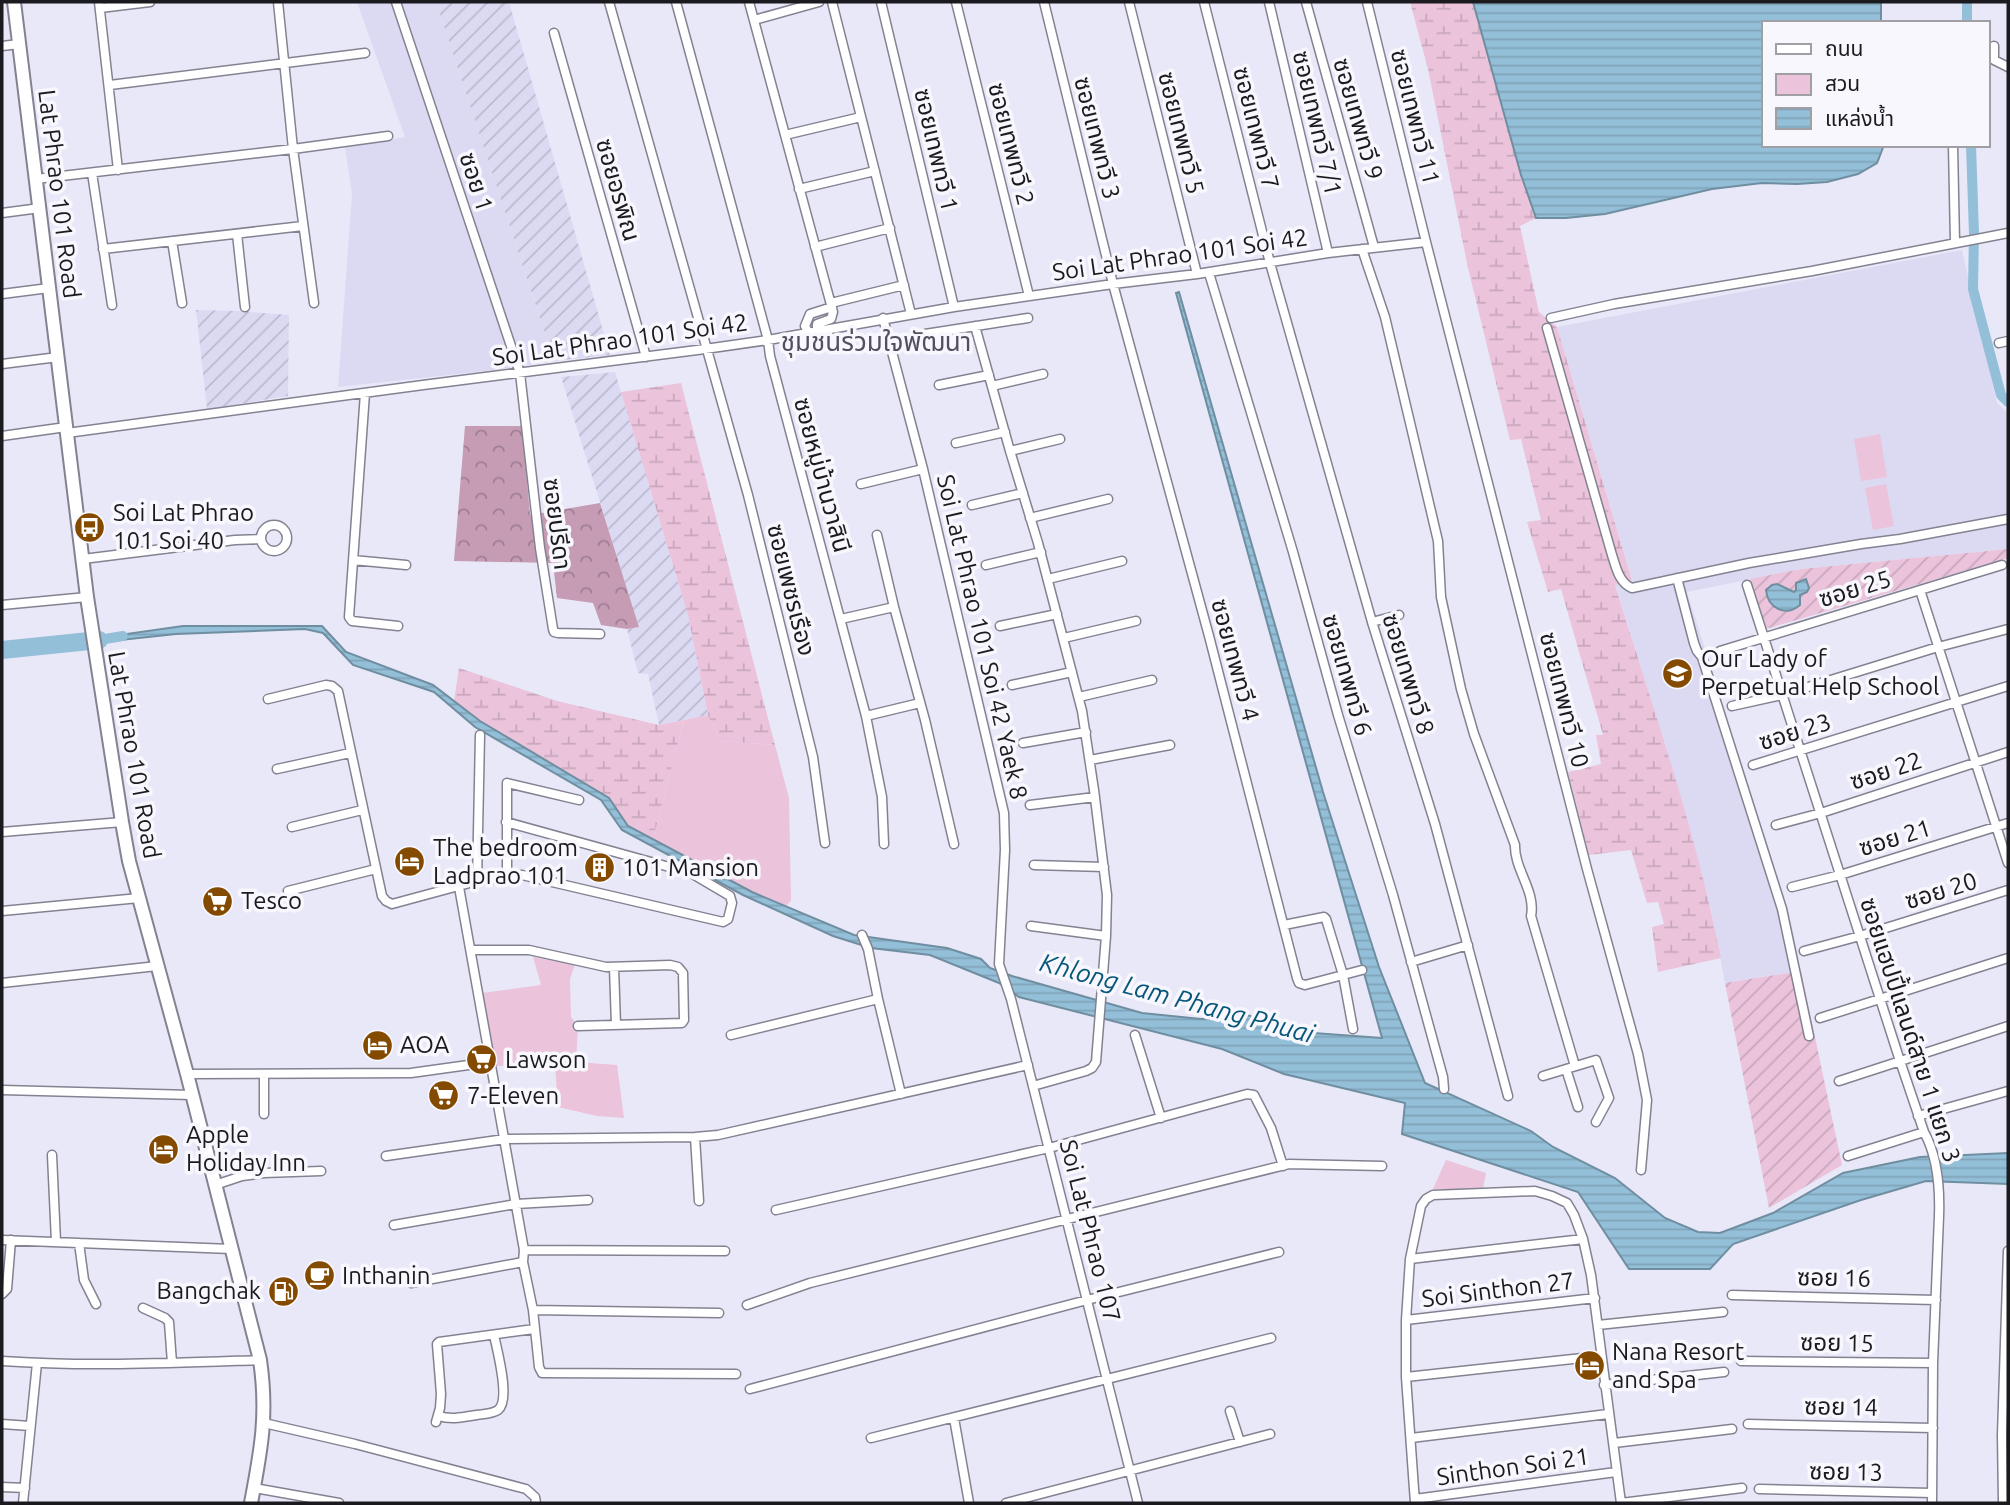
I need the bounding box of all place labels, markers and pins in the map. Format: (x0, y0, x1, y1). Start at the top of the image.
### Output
place label: Soi Lat Phrao 101 Soi 40 (113, 499, 254, 554)
bus stop icon: Soi Lat Phrao 101 Soi 40 (73, 510, 107, 544)
place label: Our Lady of Perpetual Help School (1701, 645, 1939, 700)
school or university icon: Our Lady of Perpetual Help School (1661, 656, 1695, 690)
place label: The bedroom Ladprao 101 (433, 834, 578, 889)
hotel icon: The bedroom Ladprao 101 (393, 845, 427, 879)
building icon: 101 Mansion (582, 851, 616, 885)
place label: 101 Mansion (622, 854, 759, 881)
supermarket icon: Tesco (201, 884, 235, 918)
place label: Tesco (241, 887, 302, 914)
hotel icon: AOA (360, 1028, 394, 1062)
place label: AOA (400, 1031, 450, 1058)
supermarket icon: Lawson (465, 1043, 499, 1077)
place label: Lawson (505, 1046, 586, 1073)
supermarket icon: 7-Eleven (427, 1079, 461, 1113)
place label: 7-Eleven (467, 1082, 559, 1109)
place label: Apple Holiday Inn (186, 1121, 306, 1176)
hotel icon: Apple Holiday Inn (146, 1132, 180, 1166)
cafe icon: Inthanin (302, 1259, 336, 1293)
place label: Inthanin (342, 1262, 431, 1289)
fuel station icon: Bangchak (267, 1274, 301, 1308)
place label: Bangchak (157, 1277, 261, 1304)
place label: Nana Resort and Spa (1612, 1338, 1745, 1393)
hotel icon: Nana Resort and Spa (1572, 1349, 1606, 1383)

